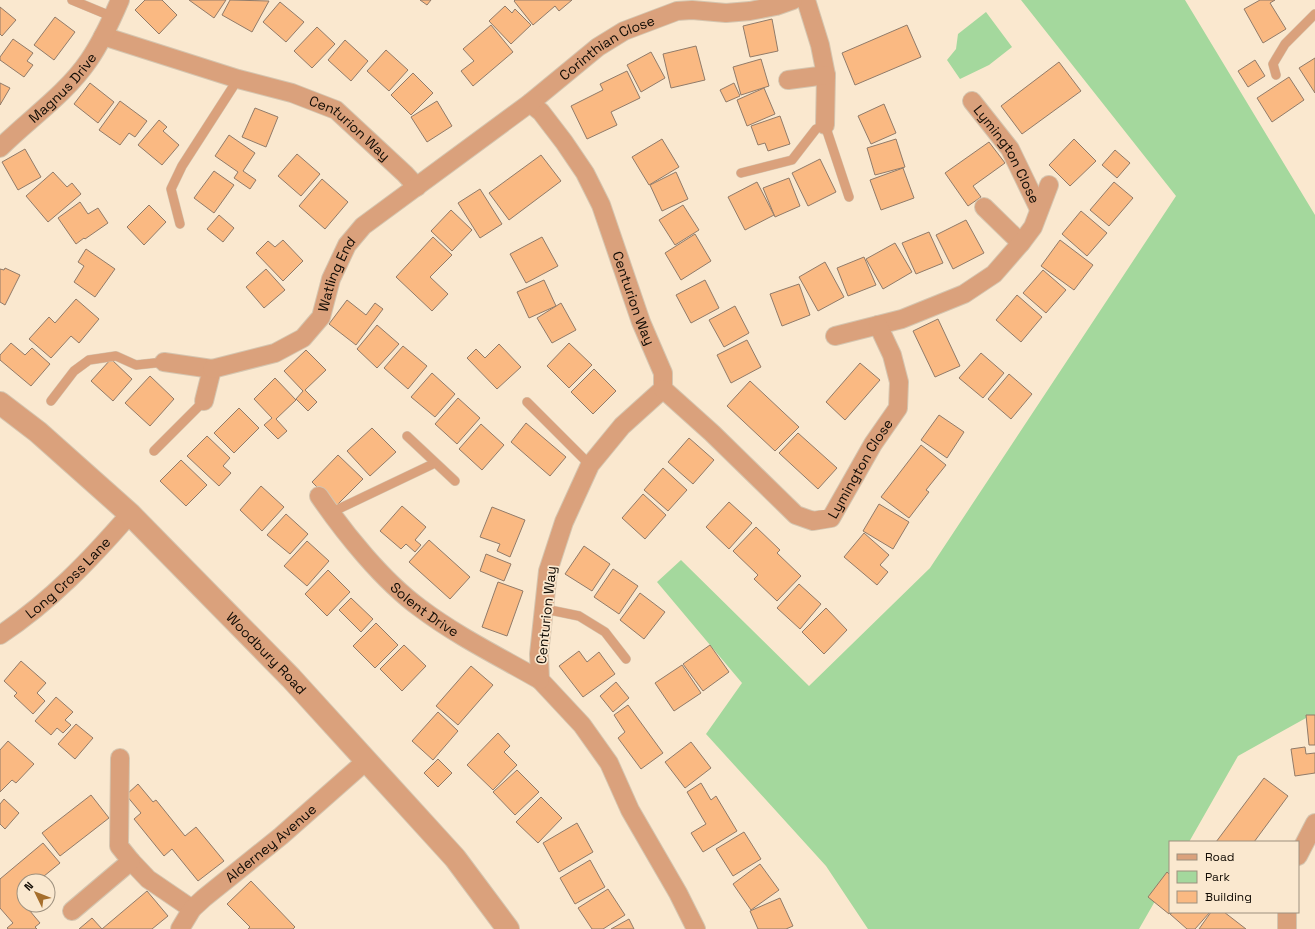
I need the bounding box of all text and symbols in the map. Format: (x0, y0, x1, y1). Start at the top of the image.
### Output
street label: Corinthian Close (555, 11, 657, 84)
street label: Magnus Drive (25, 49, 100, 127)
street label: Centurion Way (307, 92, 394, 165)
street label: Lymington Close (970, 101, 1044, 206)
street label: Watling End (314, 233, 359, 314)
street label: Centurion Way (608, 249, 659, 348)
street label: Lymington Close (824, 415, 897, 522)
street label: Long Cross Lane (22, 533, 114, 623)
street label: Centurion Way (532, 565, 560, 665)
street label: Solent Drive (386, 578, 462, 641)
street label: Woodbury Road (222, 608, 311, 698)
street label: Alderney Avenue (222, 800, 320, 886)
legend (1169, 841, 1299, 913)
text: Road (1205, 849, 1234, 865)
text: Park (1205, 869, 1230, 885)
north arrow (16, 873, 56, 913)
text: N (21, 879, 36, 894)
text: Building (1205, 889, 1252, 905)

